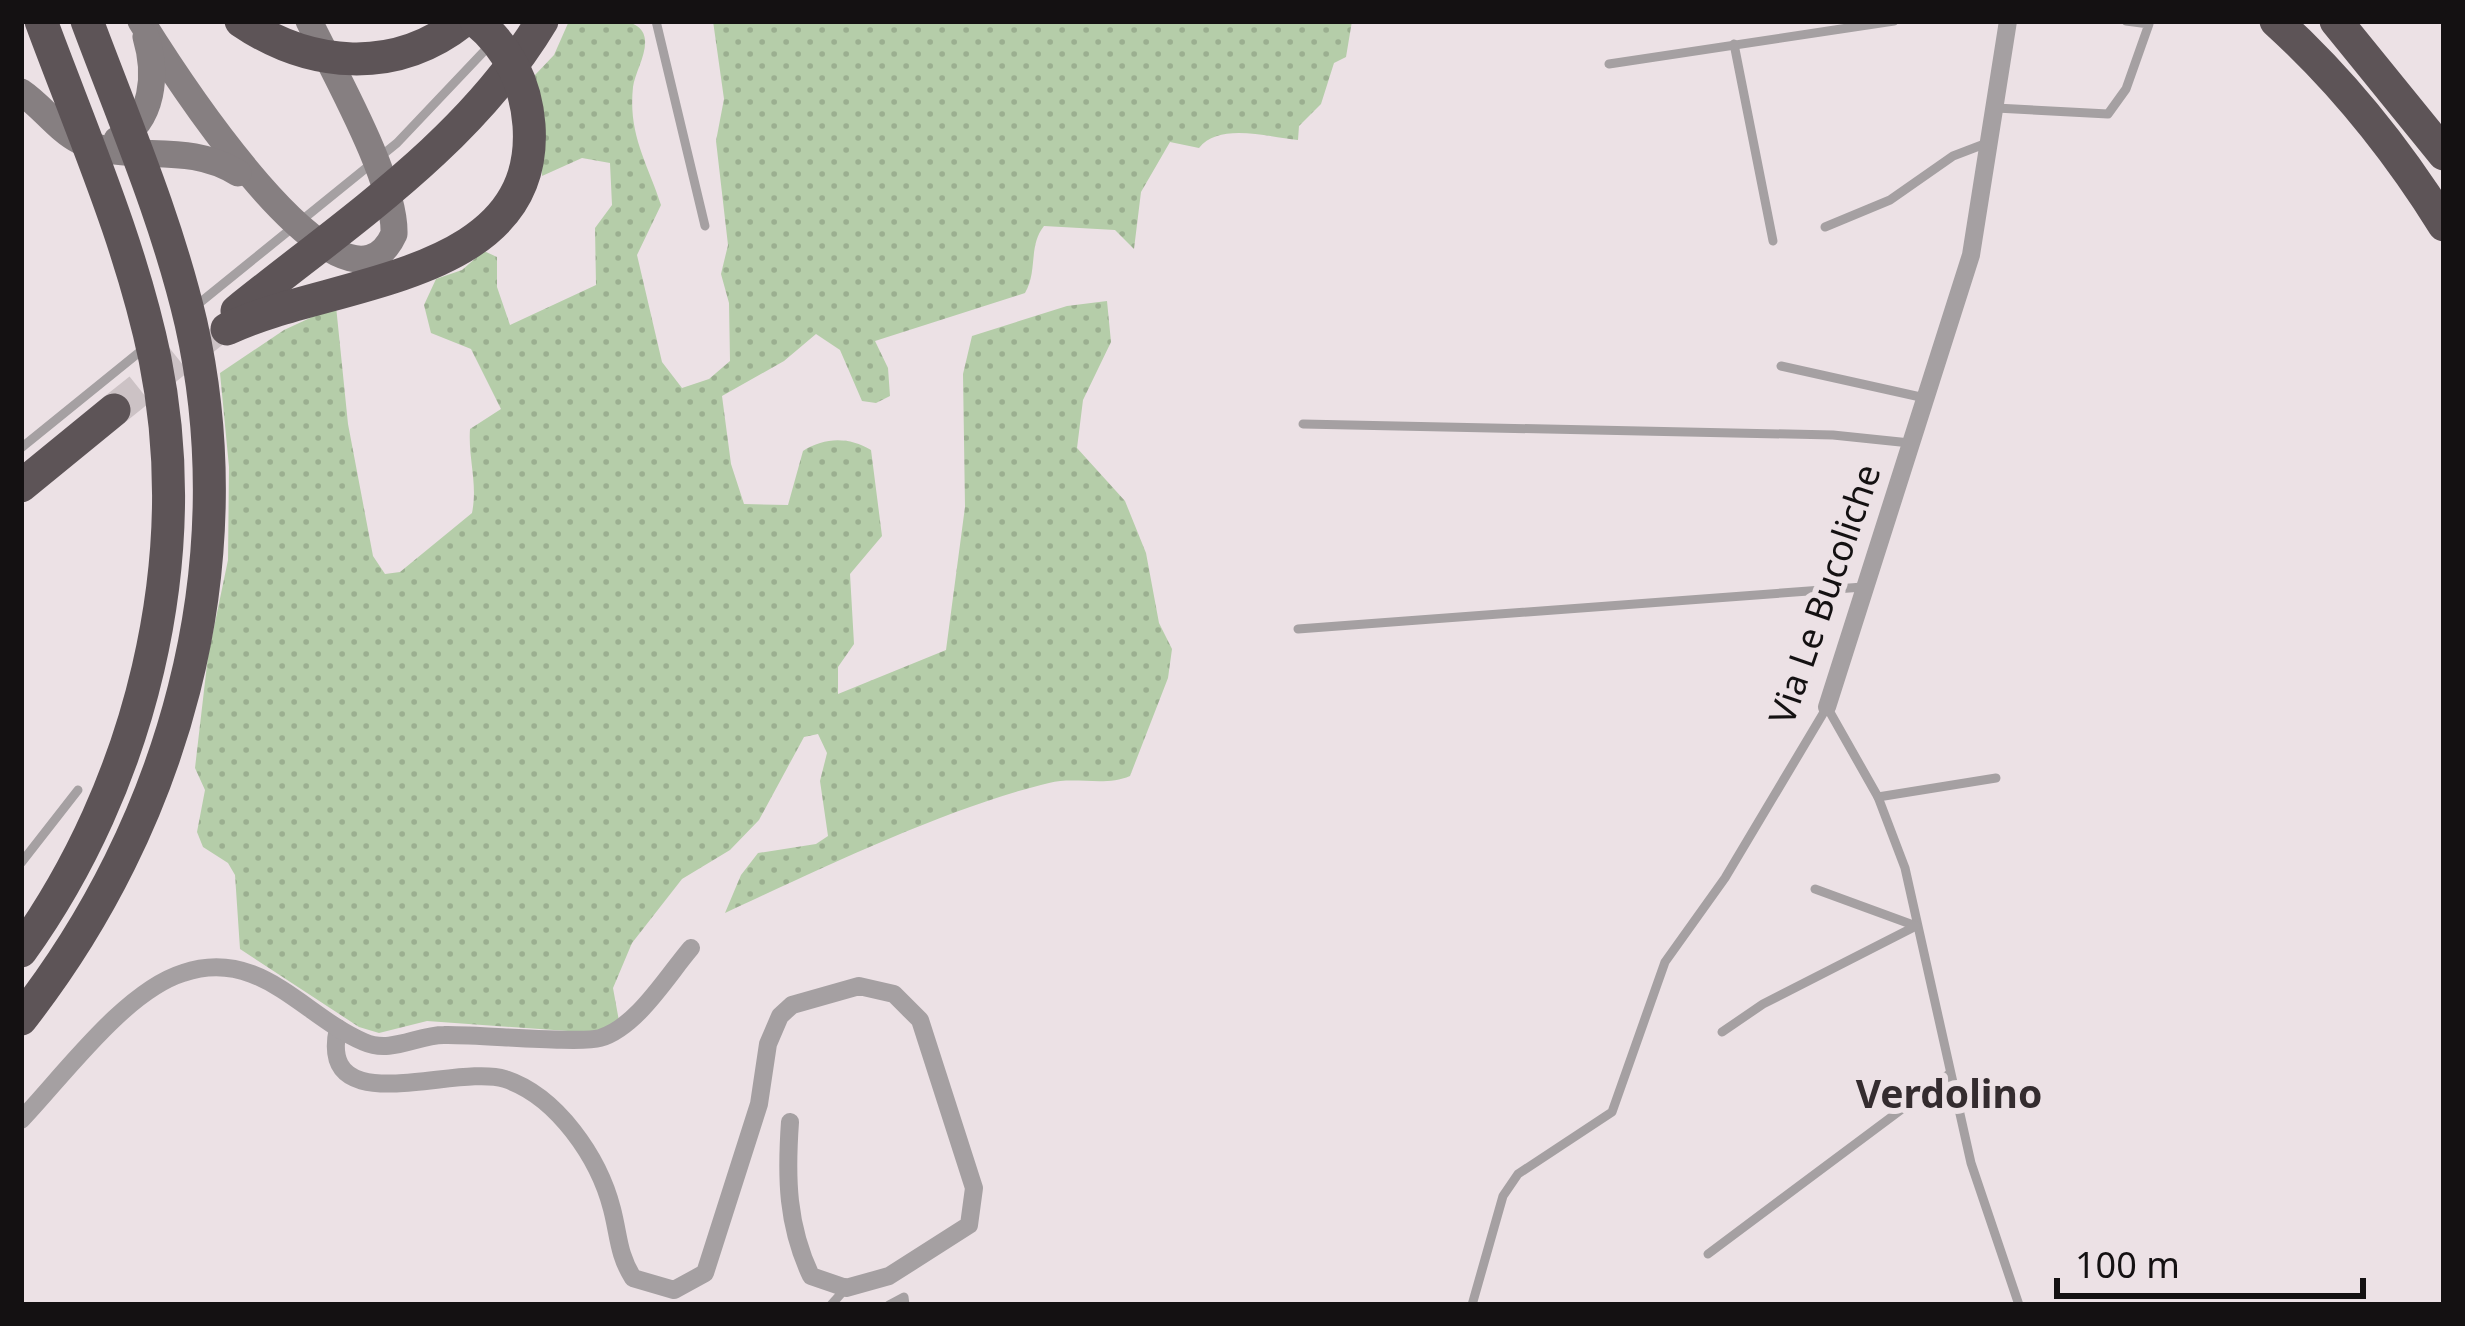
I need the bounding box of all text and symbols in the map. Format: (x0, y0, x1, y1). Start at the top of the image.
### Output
street label: Via Le Bucoliche (1757, 457, 1891, 731)
district label: Verdolino (1856, 1066, 2042, 1119)
scale bar (2057, 1224, 2363, 1298)
text: 100 m (2075, 1240, 2180, 1289)

